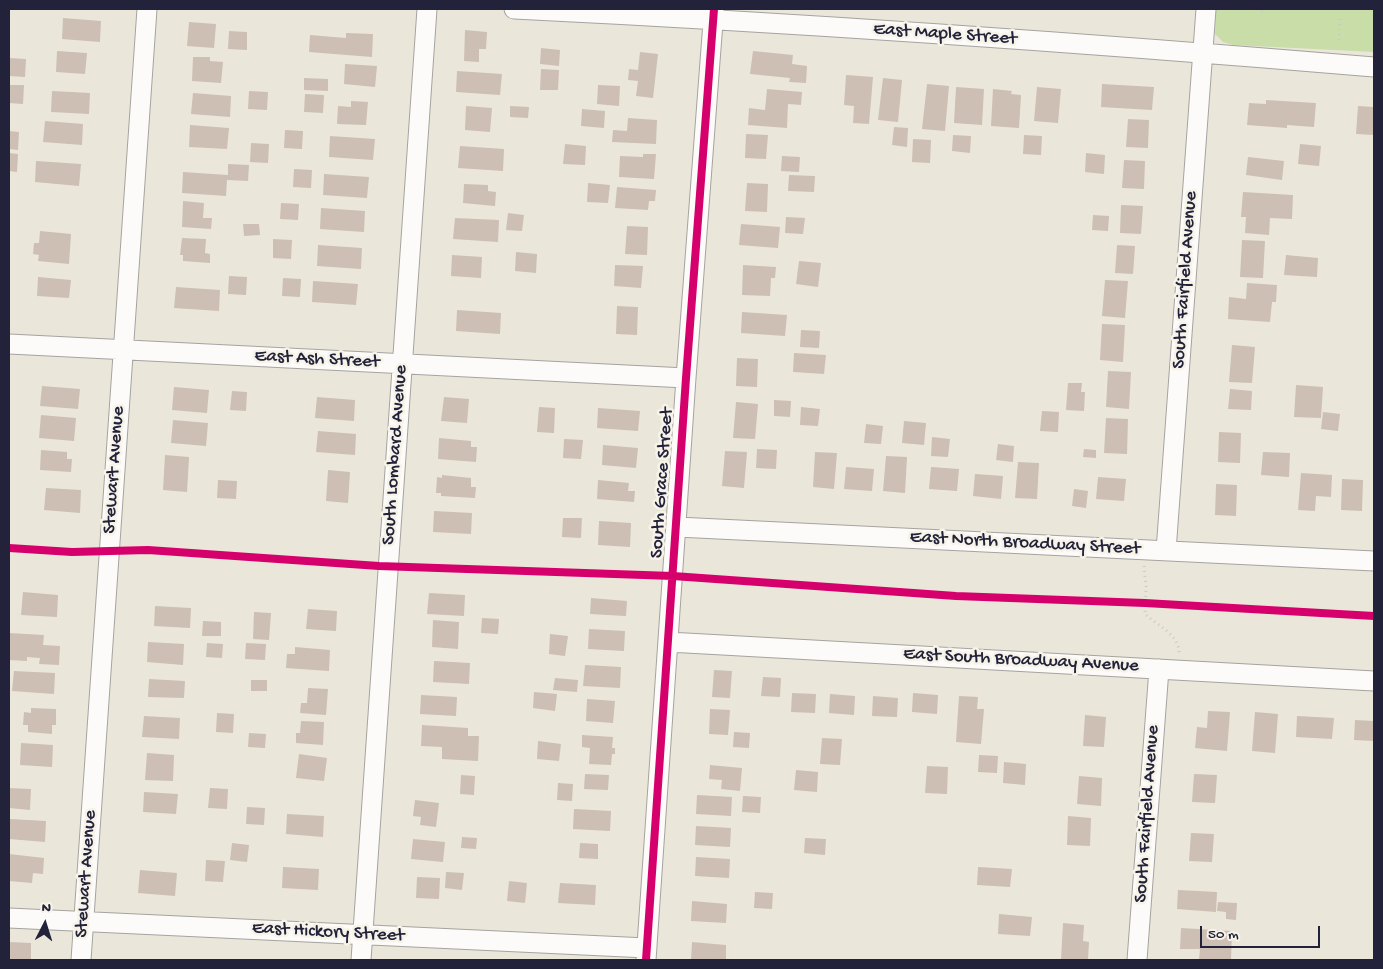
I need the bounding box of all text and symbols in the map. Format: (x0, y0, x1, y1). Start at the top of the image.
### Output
street label: East Maple Street (872, 19, 1018, 51)
street label: South Fairfield Avenue (1168, 190, 1204, 370)
street label: East Ash Street (254, 345, 380, 375)
street label: South Lombard Avenue (378, 364, 414, 546)
street label: Stewart Avenue (99, 405, 131, 535)
street label: South Grace Street (646, 407, 680, 559)
street label: East North Broadway Street (909, 527, 1141, 561)
street label: East South Broadway Avenue (903, 643, 1139, 679)
street label: South Fairfield Avenue (1130, 724, 1166, 904)
street label: Stewart Avenue (71, 809, 103, 939)
north arrow (20, 899, 70, 949)
text: N (41, 900, 52, 917)
scale bar (1203, 916, 1323, 948)
street label: East Hickory Street (251, 918, 405, 948)
text: 50 m (1208, 926, 1239, 944)

